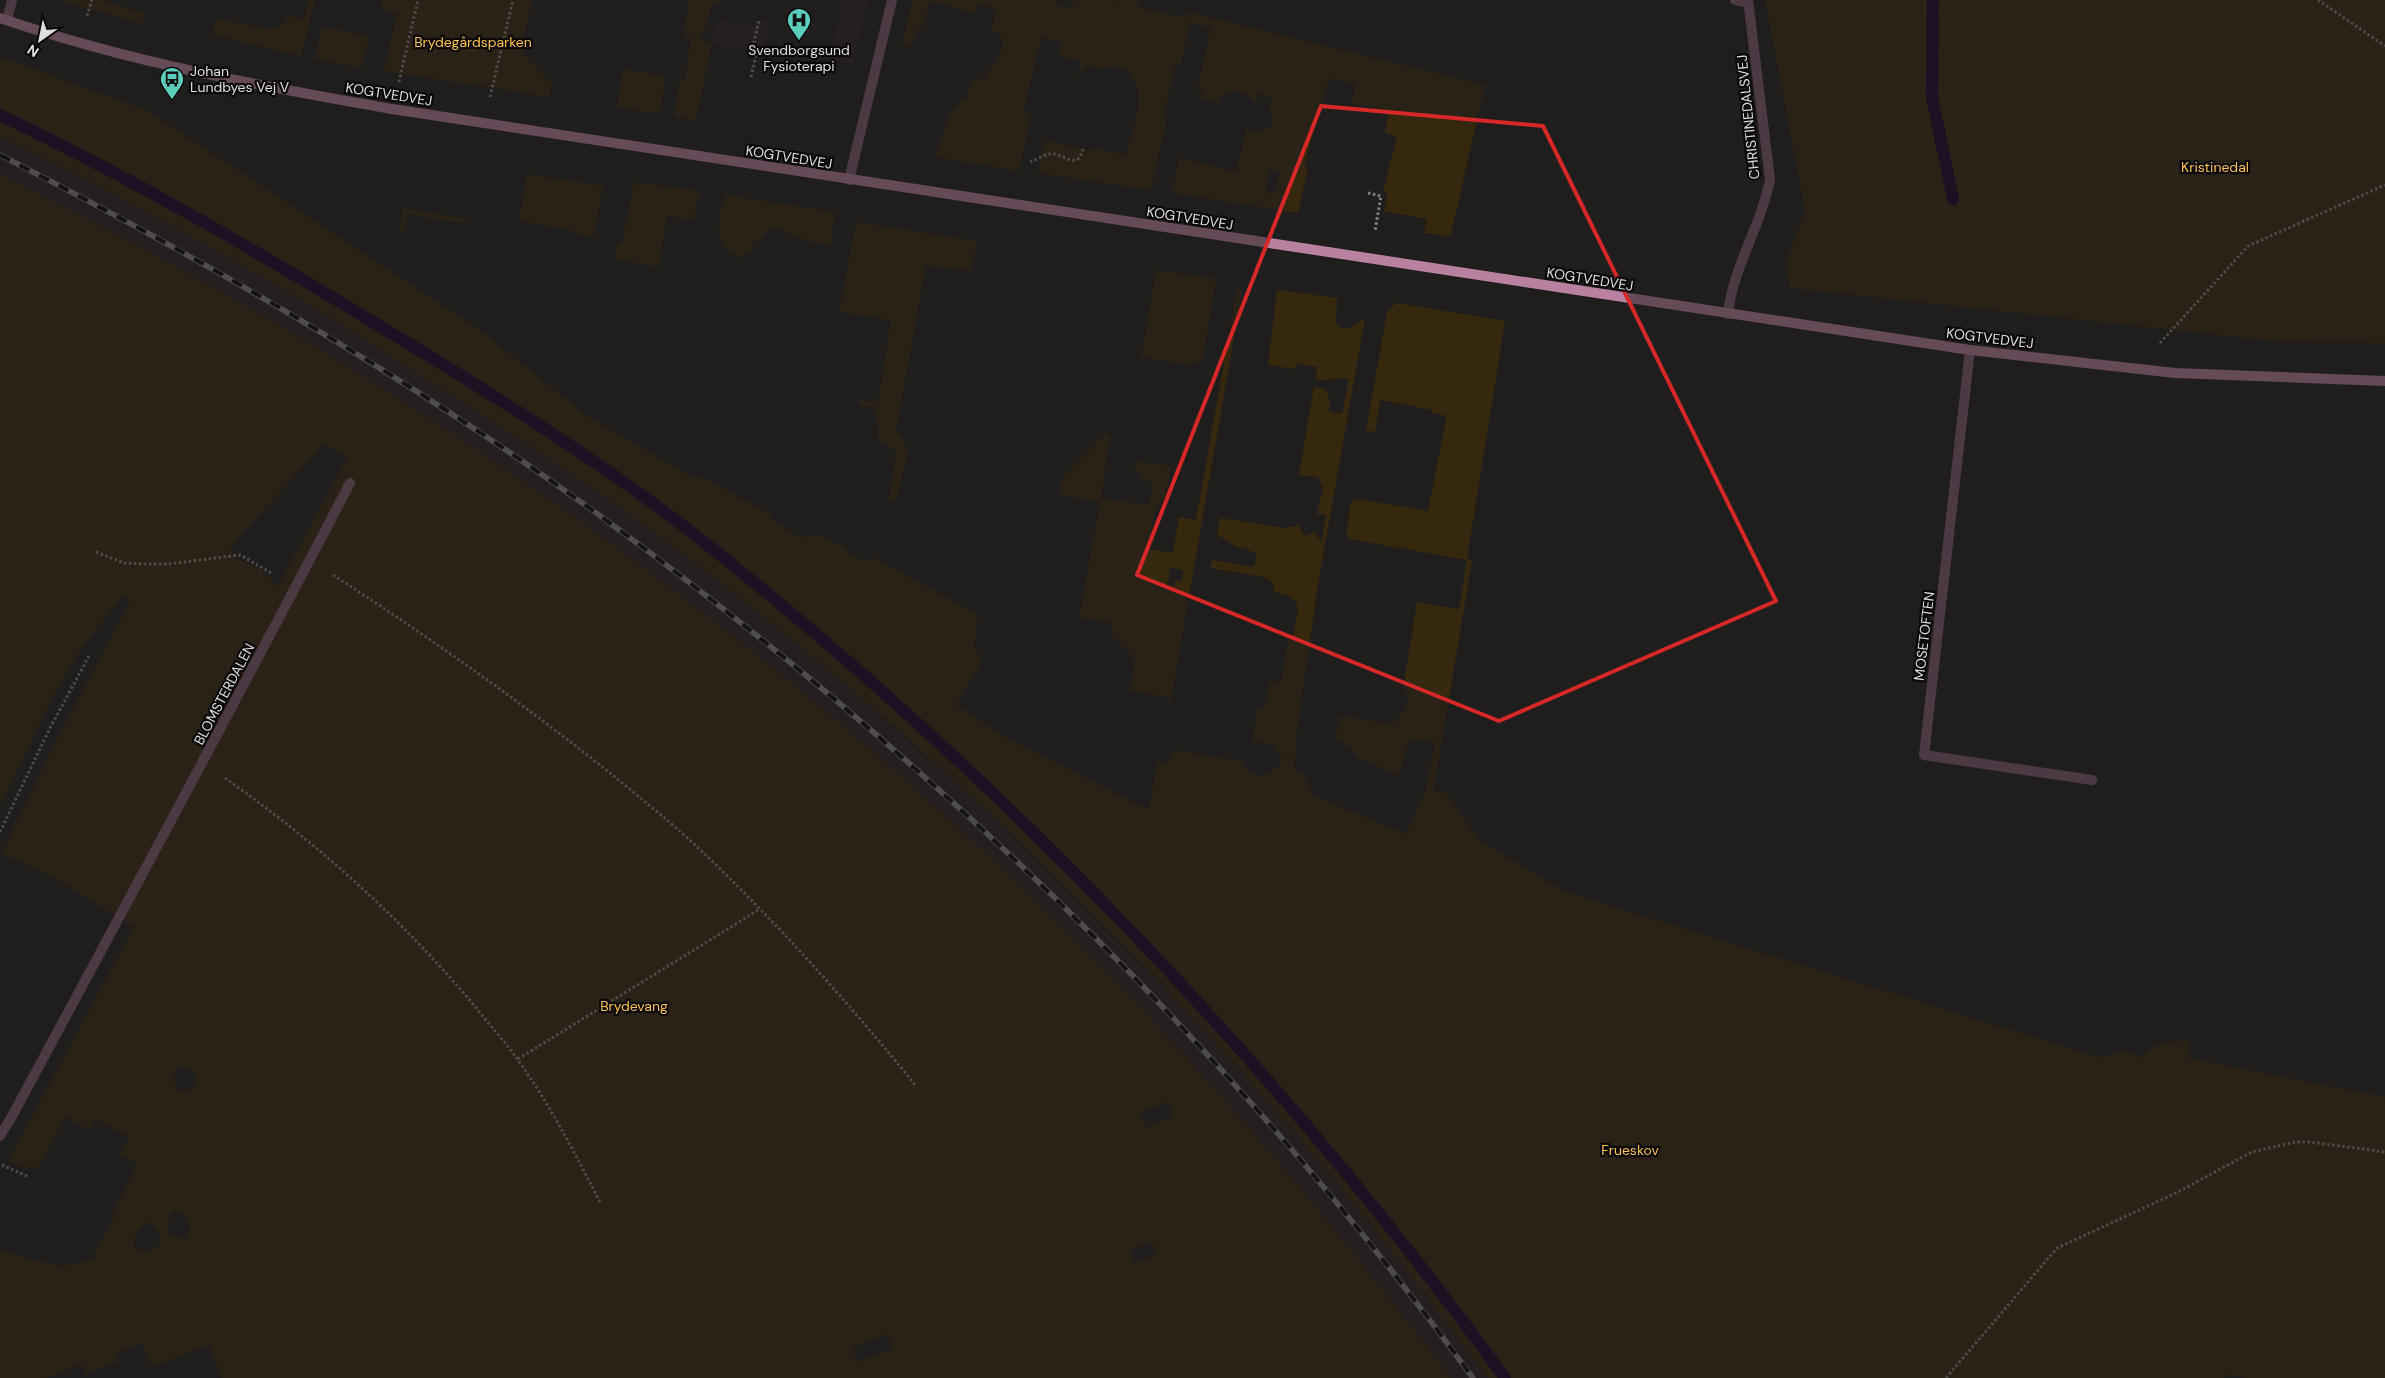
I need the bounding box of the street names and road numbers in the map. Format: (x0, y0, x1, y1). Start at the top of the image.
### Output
street label: CHRISTINEDALSVEJ (1733, 54, 1763, 180)
street label: KOGTVEDVEJ (344, 78, 434, 110)
street label: KOGTVEDVEJ (744, 141, 834, 173)
street label: KOGTVEDVEJ (1145, 202, 1235, 234)
street label: KOGTVEDVEJ (1545, 263, 1635, 295)
street label: KOGTVEDVEJ (1945, 324, 2035, 352)
street label: MOSETOFTEN (1910, 590, 1938, 682)
street label: BLOMSTERDALEN (190, 640, 258, 748)

